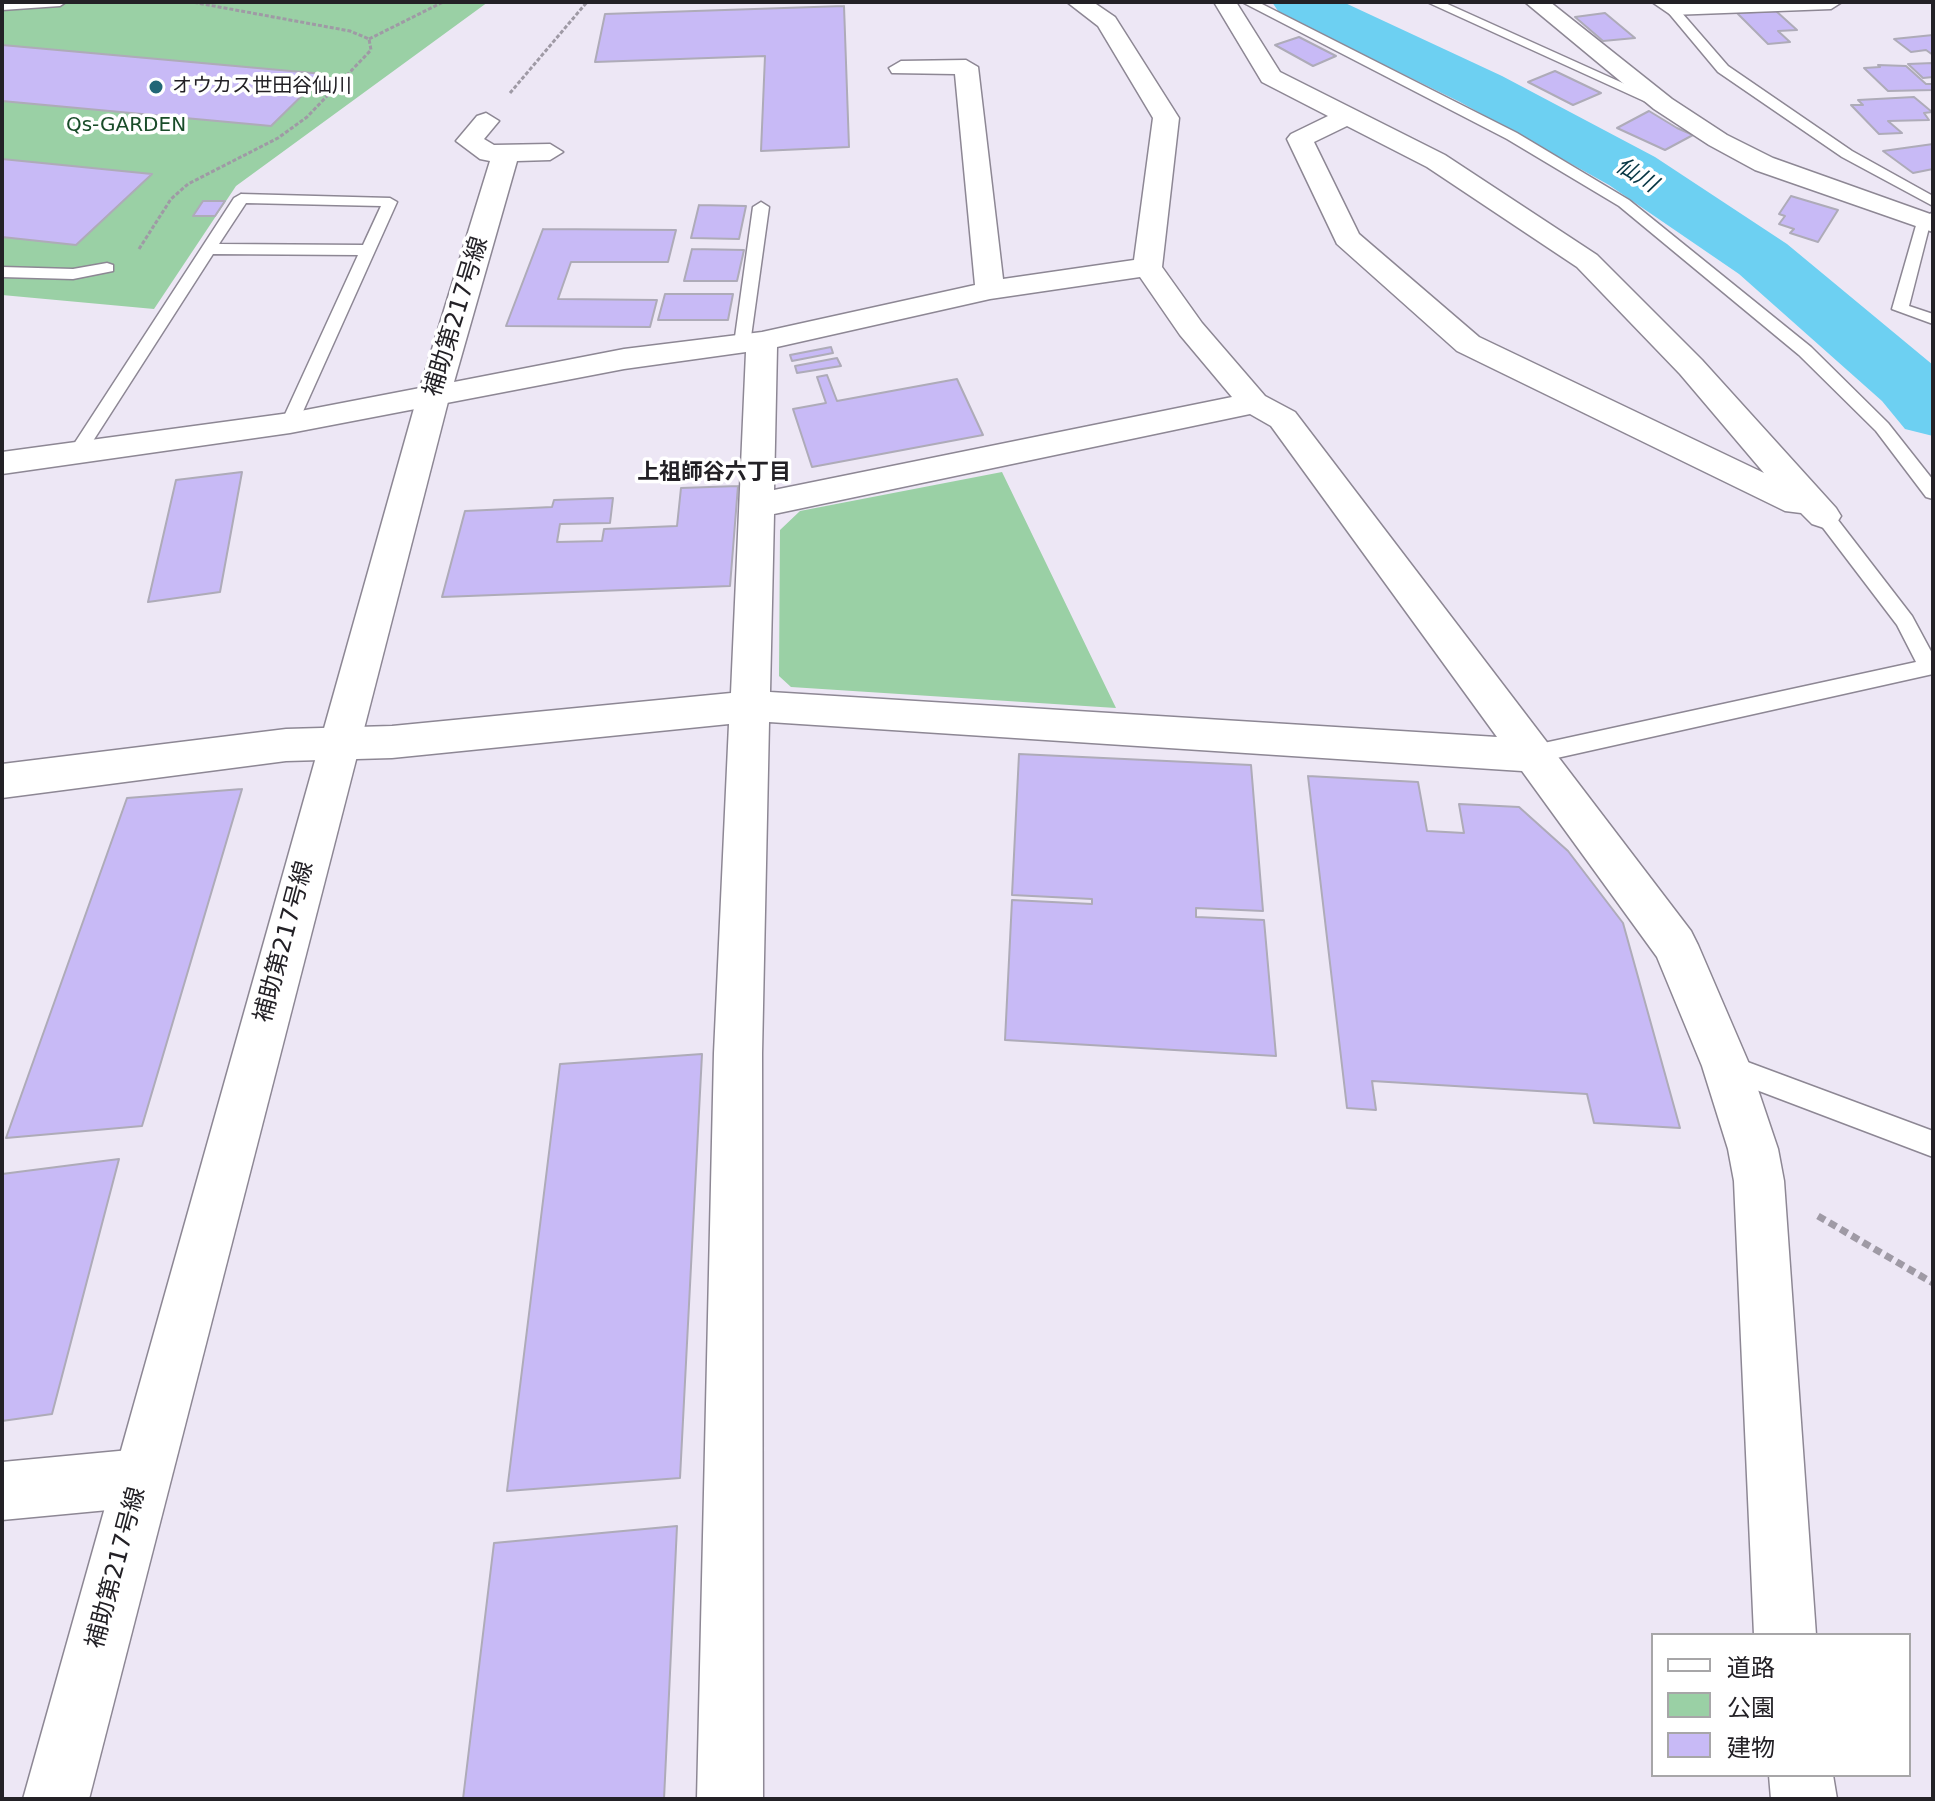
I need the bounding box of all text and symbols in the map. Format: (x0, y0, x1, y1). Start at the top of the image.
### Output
place label: オウカス世田谷仙川 (172, 75, 352, 99)
marker: オウカス世田谷仙川 (147, 78, 165, 96)
park label: Qs-GARDEN (66, 114, 186, 138)
water label: 仙川 (1610, 153, 1662, 199)
street label: 補助第217号線 (419, 234, 495, 400)
district label: 上祖師谷六丁目 (637, 460, 791, 486)
street label: 補助第217号線 (250, 858, 320, 1026)
street label: 補助第217号線 (82, 1484, 152, 1652)
legend (1651, 1633, 1911, 1777)
text: 道路 (1727, 1654, 1775, 1682)
text: 公園 (1727, 1694, 1775, 1722)
text: 建物 (1727, 1734, 1775, 1762)

